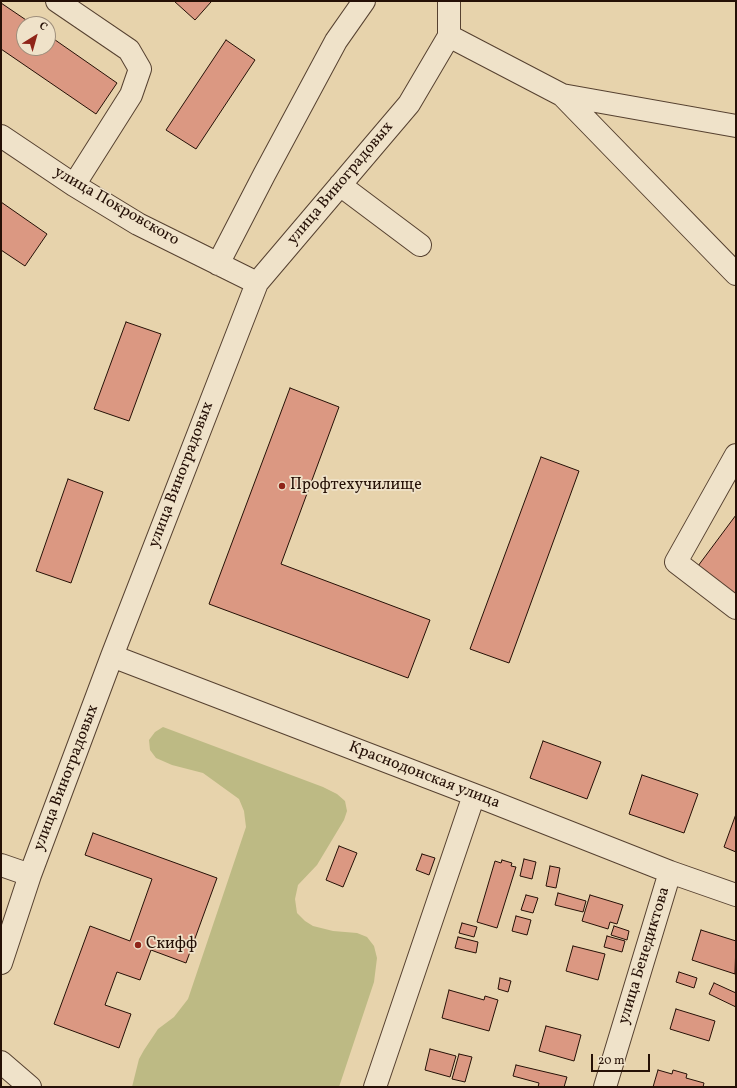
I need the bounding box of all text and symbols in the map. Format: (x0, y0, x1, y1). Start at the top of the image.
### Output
north arrow (16, 16, 56, 56)
text: С (36, 19, 50, 35)
street label: улица Виноградовых (284, 118, 398, 250)
street label: улица Покровского (50, 163, 182, 251)
street label: улица Виноградовых (145, 399, 219, 551)
place label: Профтехучилище (290, 476, 422, 496)
marker: Профтехучилище (277, 481, 287, 491)
street label: улица Виноградовых (30, 702, 104, 854)
street label: Краснодонская улица (346, 738, 502, 814)
street label: улица Бенедиктова (615, 885, 675, 1027)
place label: Скифф (146, 935, 197, 955)
marker: Скифф (133, 940, 143, 950)
scale bar (593, 1046, 652, 1072)
text: 20 m (598, 1053, 625, 1069)

